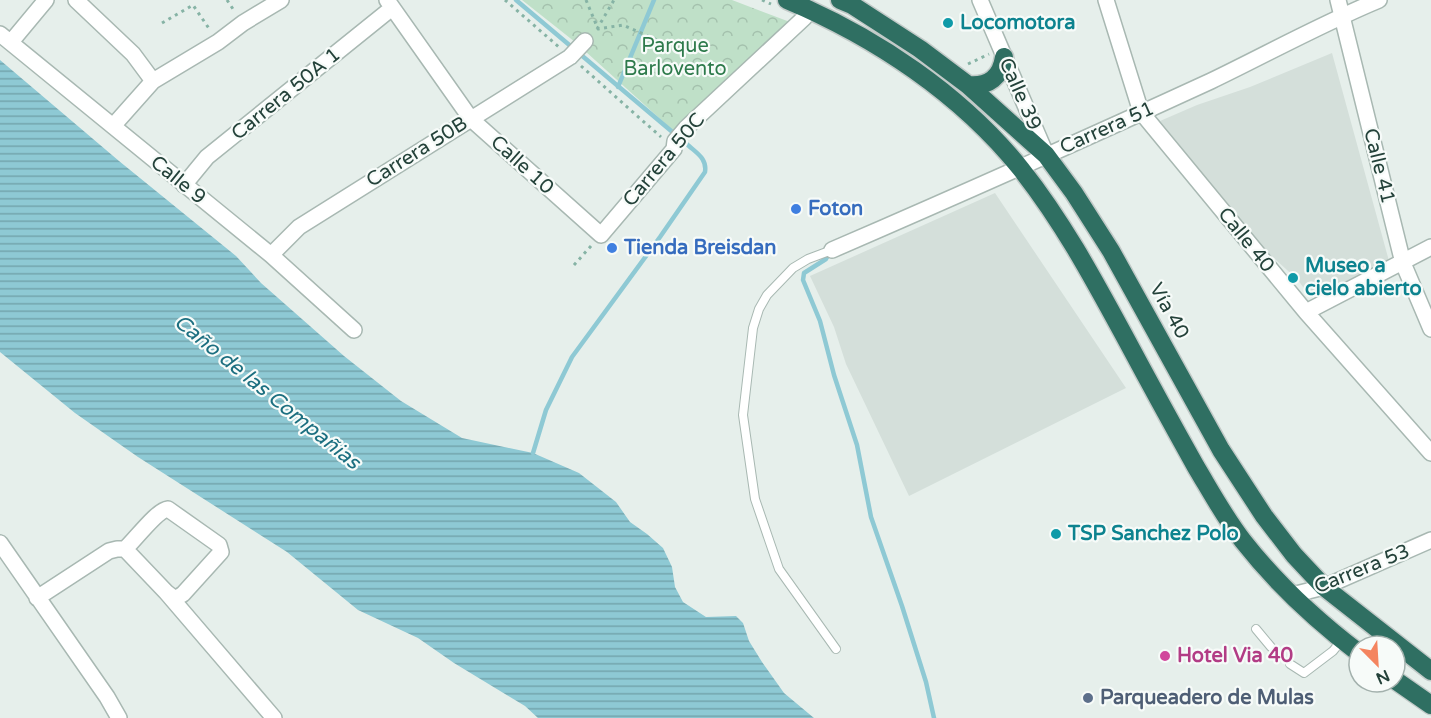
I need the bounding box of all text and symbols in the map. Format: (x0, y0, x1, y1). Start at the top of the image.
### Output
place label: Locomotora (960, 11, 1075, 35)
marker: Locomotora (941, 16, 955, 30)
park label: Parque Barlovento (623, 34, 727, 81)
street label: Carrera 50A 1 (227, 43, 345, 145)
street label: Calle 39 (993, 54, 1047, 134)
street label: Carrera 51 (1056, 97, 1158, 159)
street label: Carrera 50C (618, 108, 710, 212)
street label: Carrera 50B (362, 111, 472, 193)
street label: Calle 41 (1358, 126, 1400, 206)
street label: Calle 10 (485, 130, 559, 200)
street label: Calle 9 (146, 150, 210, 210)
place label: Foton (808, 197, 863, 221)
marker: Foton (789, 202, 803, 216)
street label: Calle 40 (1213, 203, 1279, 277)
place label: Tienda Breisdan (623, 236, 777, 260)
marker: Tienda Breisdan (605, 241, 619, 255)
place label: Museo a cielo abierto (1305, 254, 1422, 301)
marker: Museo a cielo abierto (1286, 271, 1300, 285)
street label: Vía 40 (1144, 279, 1194, 343)
water label: Caño de las Compañias (169, 309, 366, 476)
place label: TSP Sanchez Polo (1067, 522, 1239, 546)
marker: TSP Sanchez Polo (1049, 527, 1063, 541)
street label: Carrera 53 (1311, 539, 1413, 599)
north arrow (1347, 634, 1407, 694)
place label: Hotel Via 40 (1177, 644, 1294, 668)
marker: Hotel Via 40 (1158, 649, 1172, 663)
text: N (1373, 665, 1393, 689)
place label: Parqueadero de Mulas (1100, 686, 1314, 710)
marker: Parqueadero de Mulas (1081, 691, 1095, 705)

